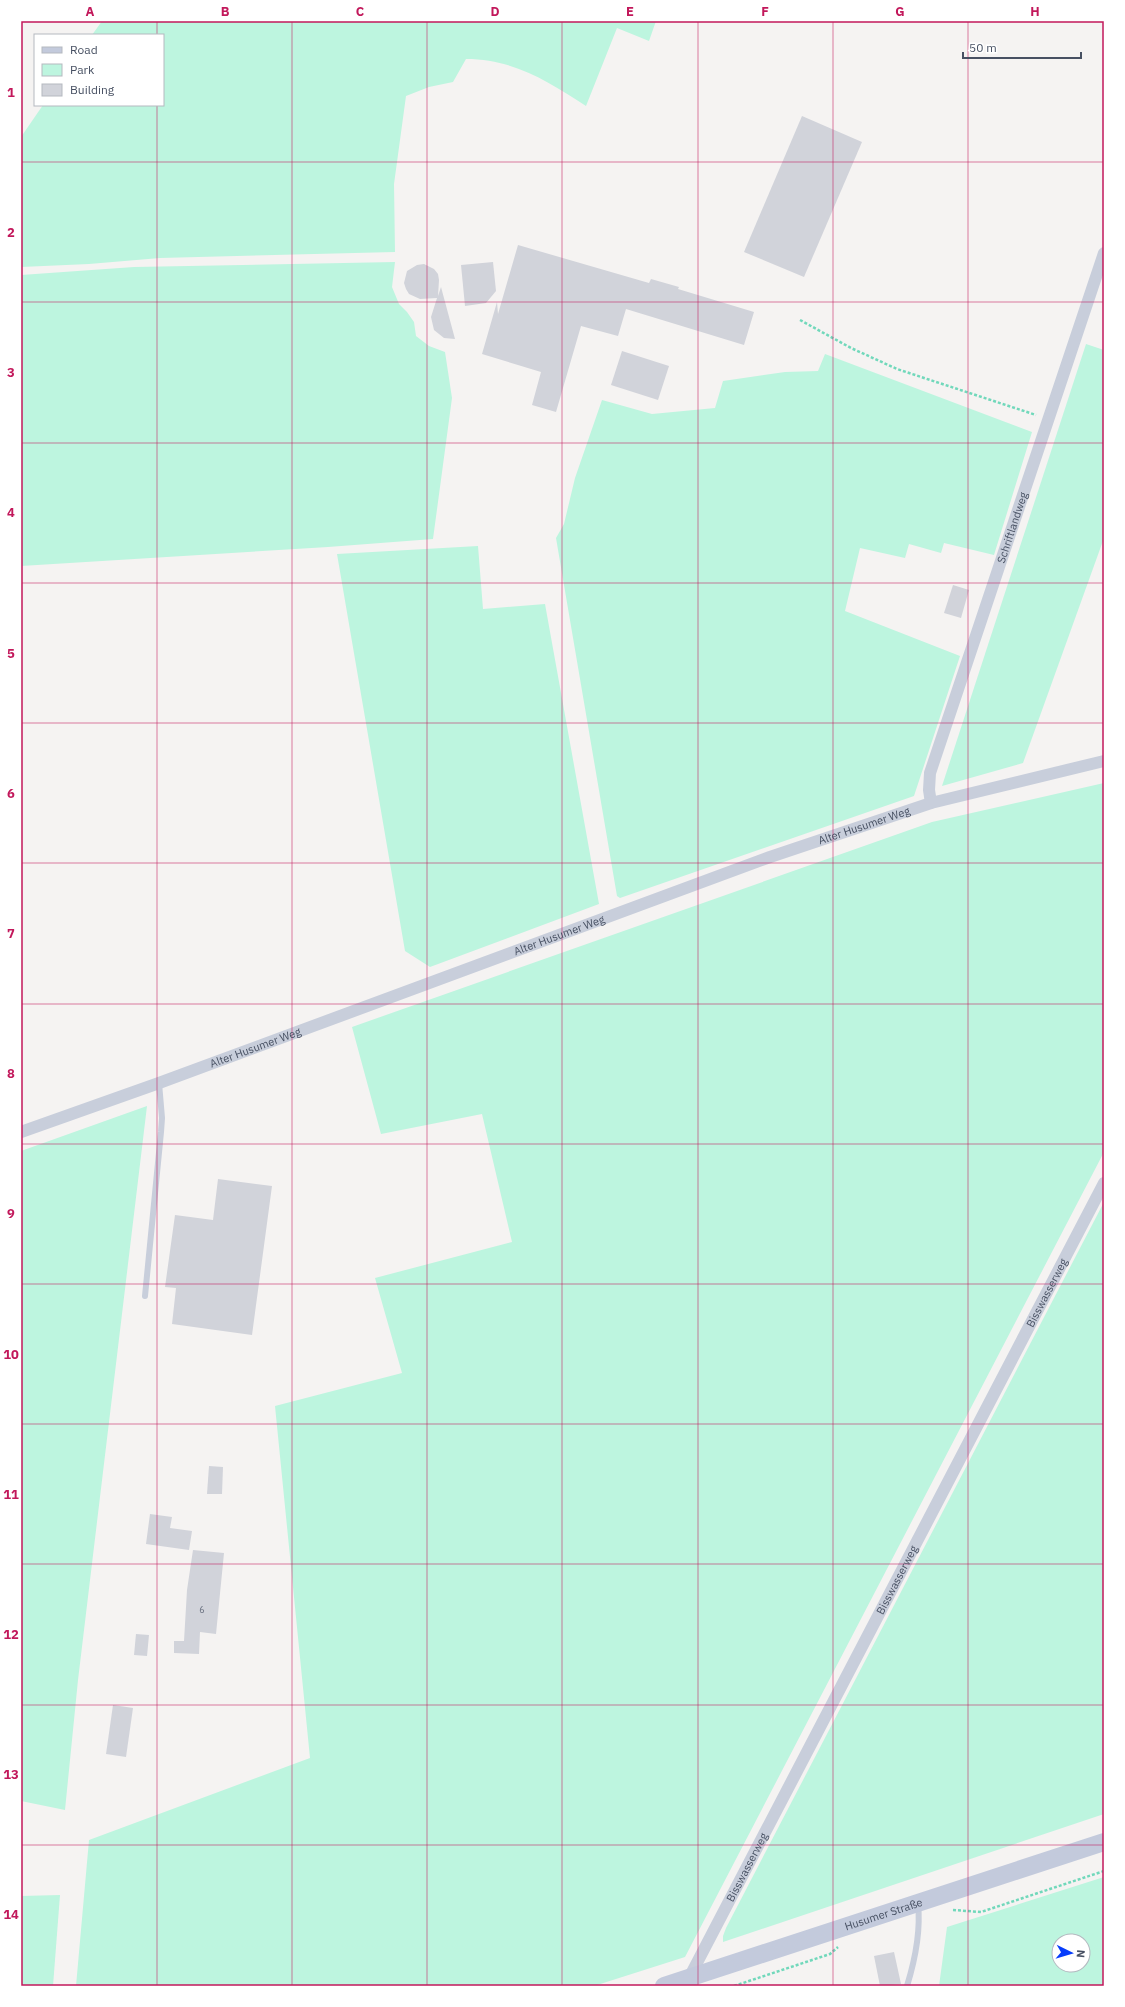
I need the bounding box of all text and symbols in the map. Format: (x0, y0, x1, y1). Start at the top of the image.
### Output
text: A (86, 3, 95, 20)
text: B (221, 3, 230, 20)
text: C (356, 3, 365, 20)
text: D (490, 3, 500, 20)
text: E (626, 3, 634, 20)
text: F (761, 3, 769, 20)
text: G (895, 3, 905, 20)
text: H (1030, 3, 1040, 20)
legend (34, 34, 164, 106)
scale bar (963, 34, 1081, 60)
text: 50 m (969, 40, 997, 55)
text: Road (70, 42, 98, 57)
text: Park (70, 62, 95, 77)
text: Building (70, 82, 115, 97)
text: 1 (7, 84, 15, 101)
text: 2 (7, 224, 15, 241)
text: 3 (7, 364, 15, 381)
street label: Schriftlandweg (994, 490, 1031, 565)
text: 4 (7, 504, 15, 521)
text: 5 (7, 645, 15, 662)
text: 6 (7, 785, 15, 802)
street label: Alter Husumer Weg (816, 804, 912, 847)
street label: Alter Husumer Weg (512, 912, 607, 958)
text: 7 (7, 925, 15, 942)
street label: Alter Husumer Weg (208, 1024, 303, 1071)
text: 8 (7, 1065, 15, 1082)
text: 9 (7, 1205, 15, 1222)
street label: Bisswasserweg (1023, 1256, 1071, 1330)
text: 10 (3, 1346, 19, 1363)
text: 11 (3, 1486, 19, 1503)
street label: Bisswasserweg (873, 1543, 921, 1617)
house number: 6 (199, 1604, 205, 1615)
text: 12 (3, 1626, 19, 1643)
text: 13 (3, 1766, 19, 1783)
street label: Bisswasserweg (723, 1830, 771, 1904)
street label: Husumer Straße (843, 1895, 924, 1933)
text: 14 (3, 1906, 19, 1923)
north arrow (1051, 1933, 1091, 1973)
text: N (1074, 1949, 1088, 1958)

